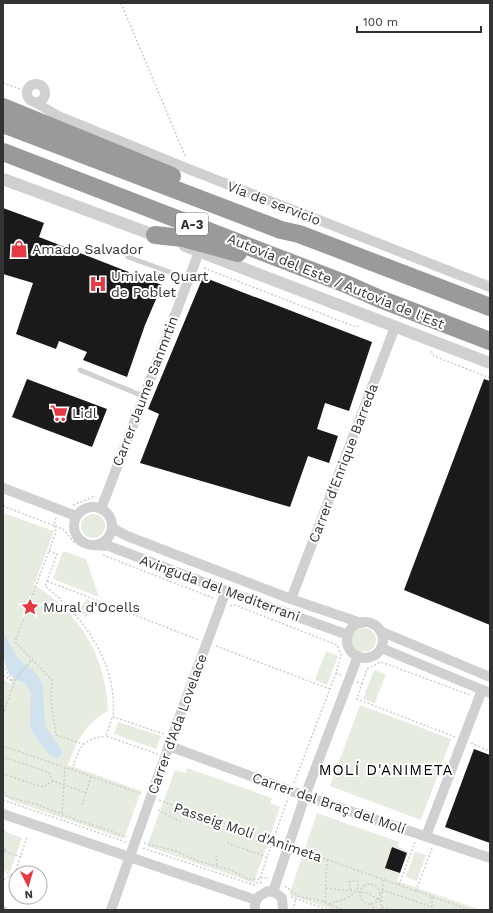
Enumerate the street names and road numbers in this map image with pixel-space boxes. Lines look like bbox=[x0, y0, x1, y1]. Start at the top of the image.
street label: Vía de servicio bbox=[225, 178, 323, 228]
road number: A-3 bbox=[176, 213, 208, 235]
street label: Autovía del Este / Autovia de l'Est bbox=[225, 230, 447, 332]
street label: Carrer Jaume Sanmrtin bbox=[109, 314, 181, 468]
street label: Carrer d'Enrique Barreda bbox=[305, 381, 381, 545]
street label: Avinguda del Mediterrani bbox=[138, 552, 302, 624]
street label: Carrer d'Ada Lovelace bbox=[144, 652, 210, 796]
street label: Carrer del Braç del Molí bbox=[250, 769, 408, 837]
street label: Passeig Molí d'Animeta bbox=[172, 799, 324, 865]

